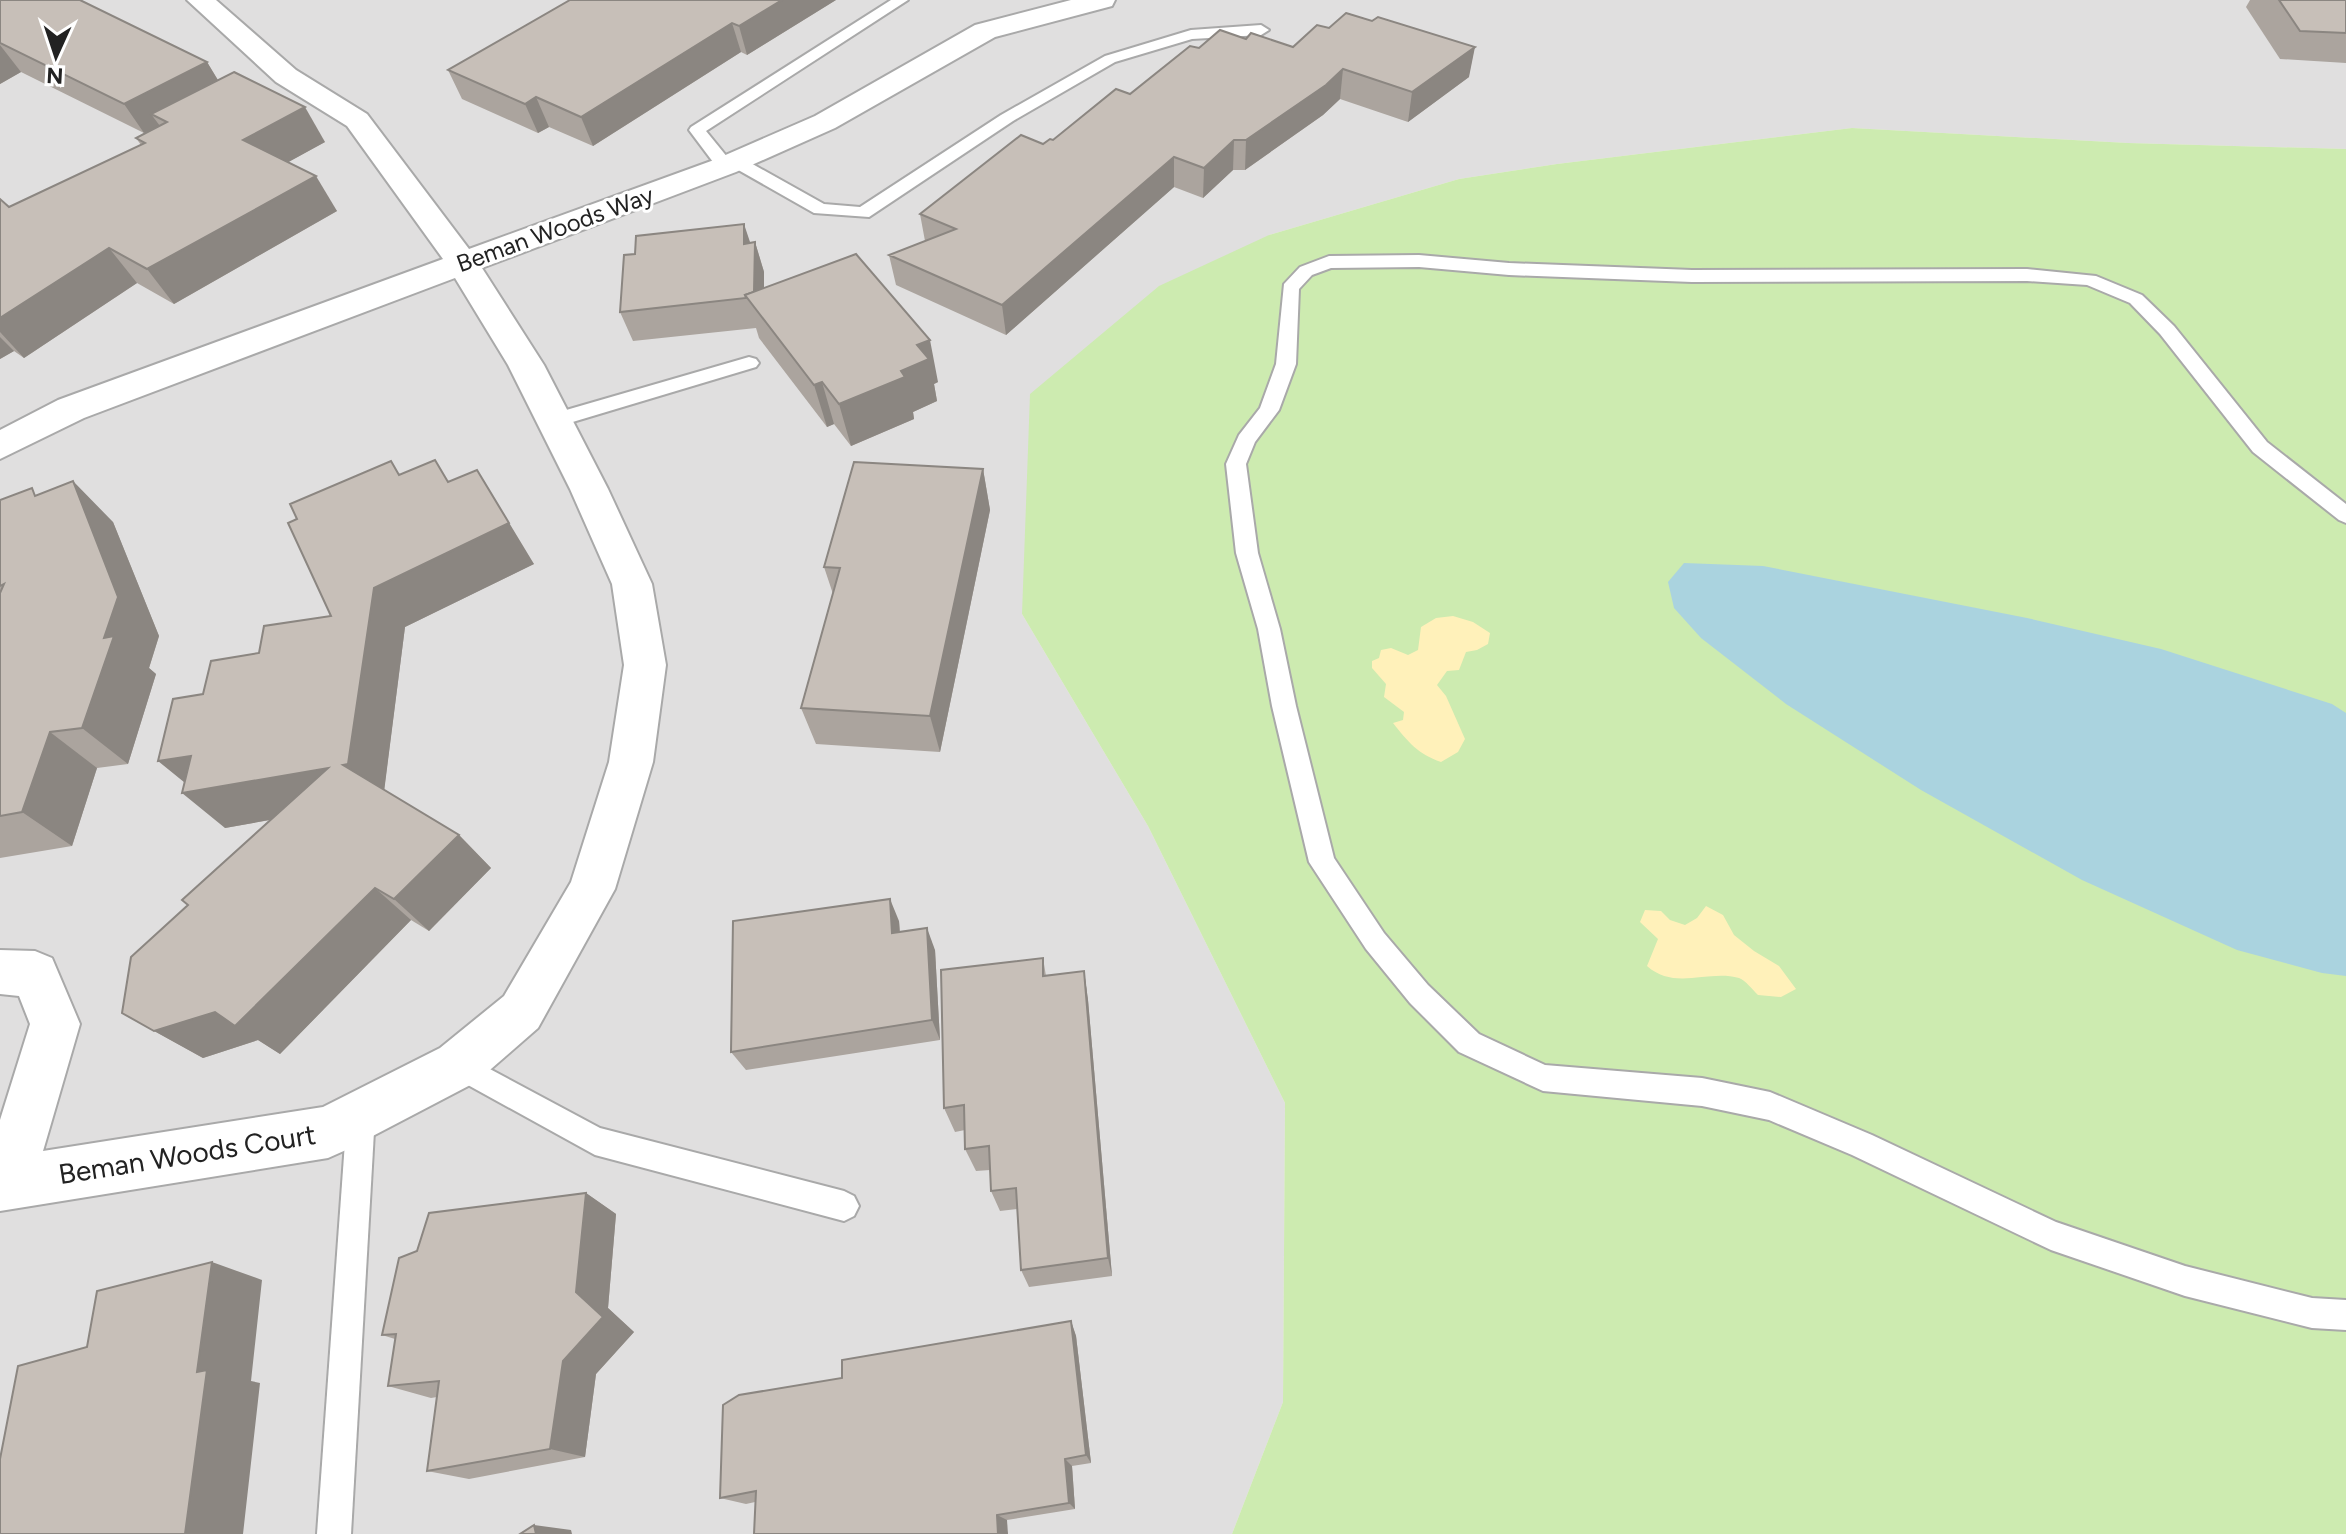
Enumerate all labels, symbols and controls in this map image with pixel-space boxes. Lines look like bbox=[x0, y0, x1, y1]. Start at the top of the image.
north arrow bbox=[16, 16, 96, 96]
text: N bbox=[46, 62, 64, 89]
street label: Beman Woods Way bbox=[453, 180, 658, 278]
street label: Beman Woods Court bbox=[56, 1117, 318, 1191]

